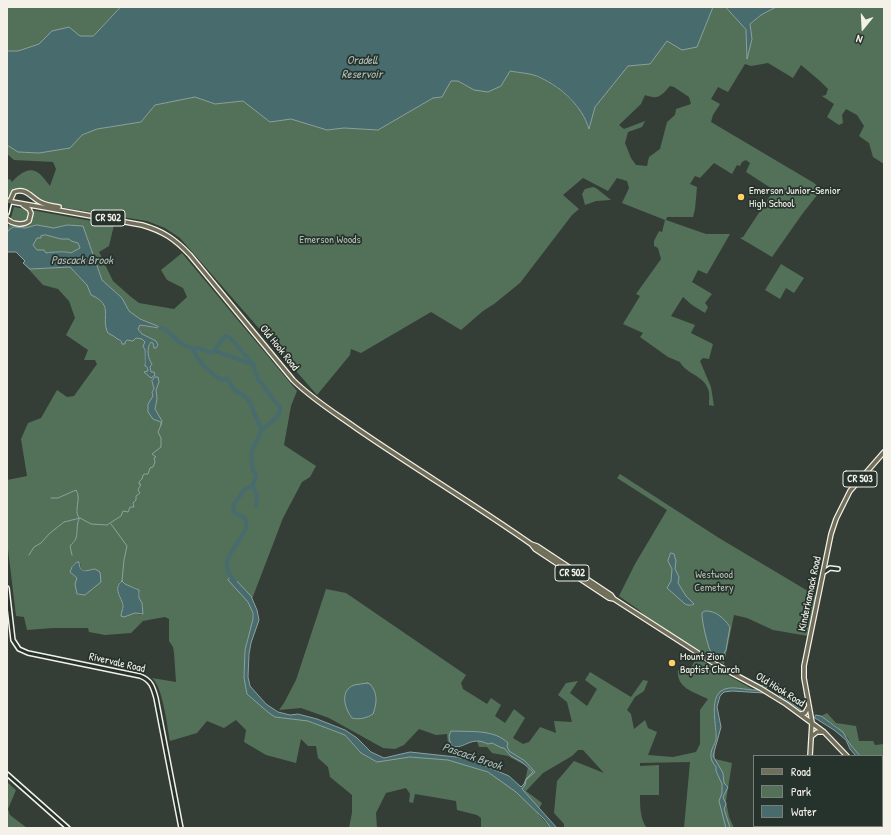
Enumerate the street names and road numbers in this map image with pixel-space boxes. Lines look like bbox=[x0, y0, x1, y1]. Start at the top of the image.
road number: CR 502 bbox=[91, 210, 125, 226]
street label: Old Hook Road bbox=[257, 322, 301, 374]
road number: CR 503 bbox=[843, 471, 877, 487]
street label: Kinderkamack Road bbox=[796, 555, 824, 633]
road number: CR 502 bbox=[555, 565, 589, 581]
street label: Rivervale Road bbox=[88, 650, 146, 676]
street label: Old Hook Road bbox=[753, 670, 807, 710]

